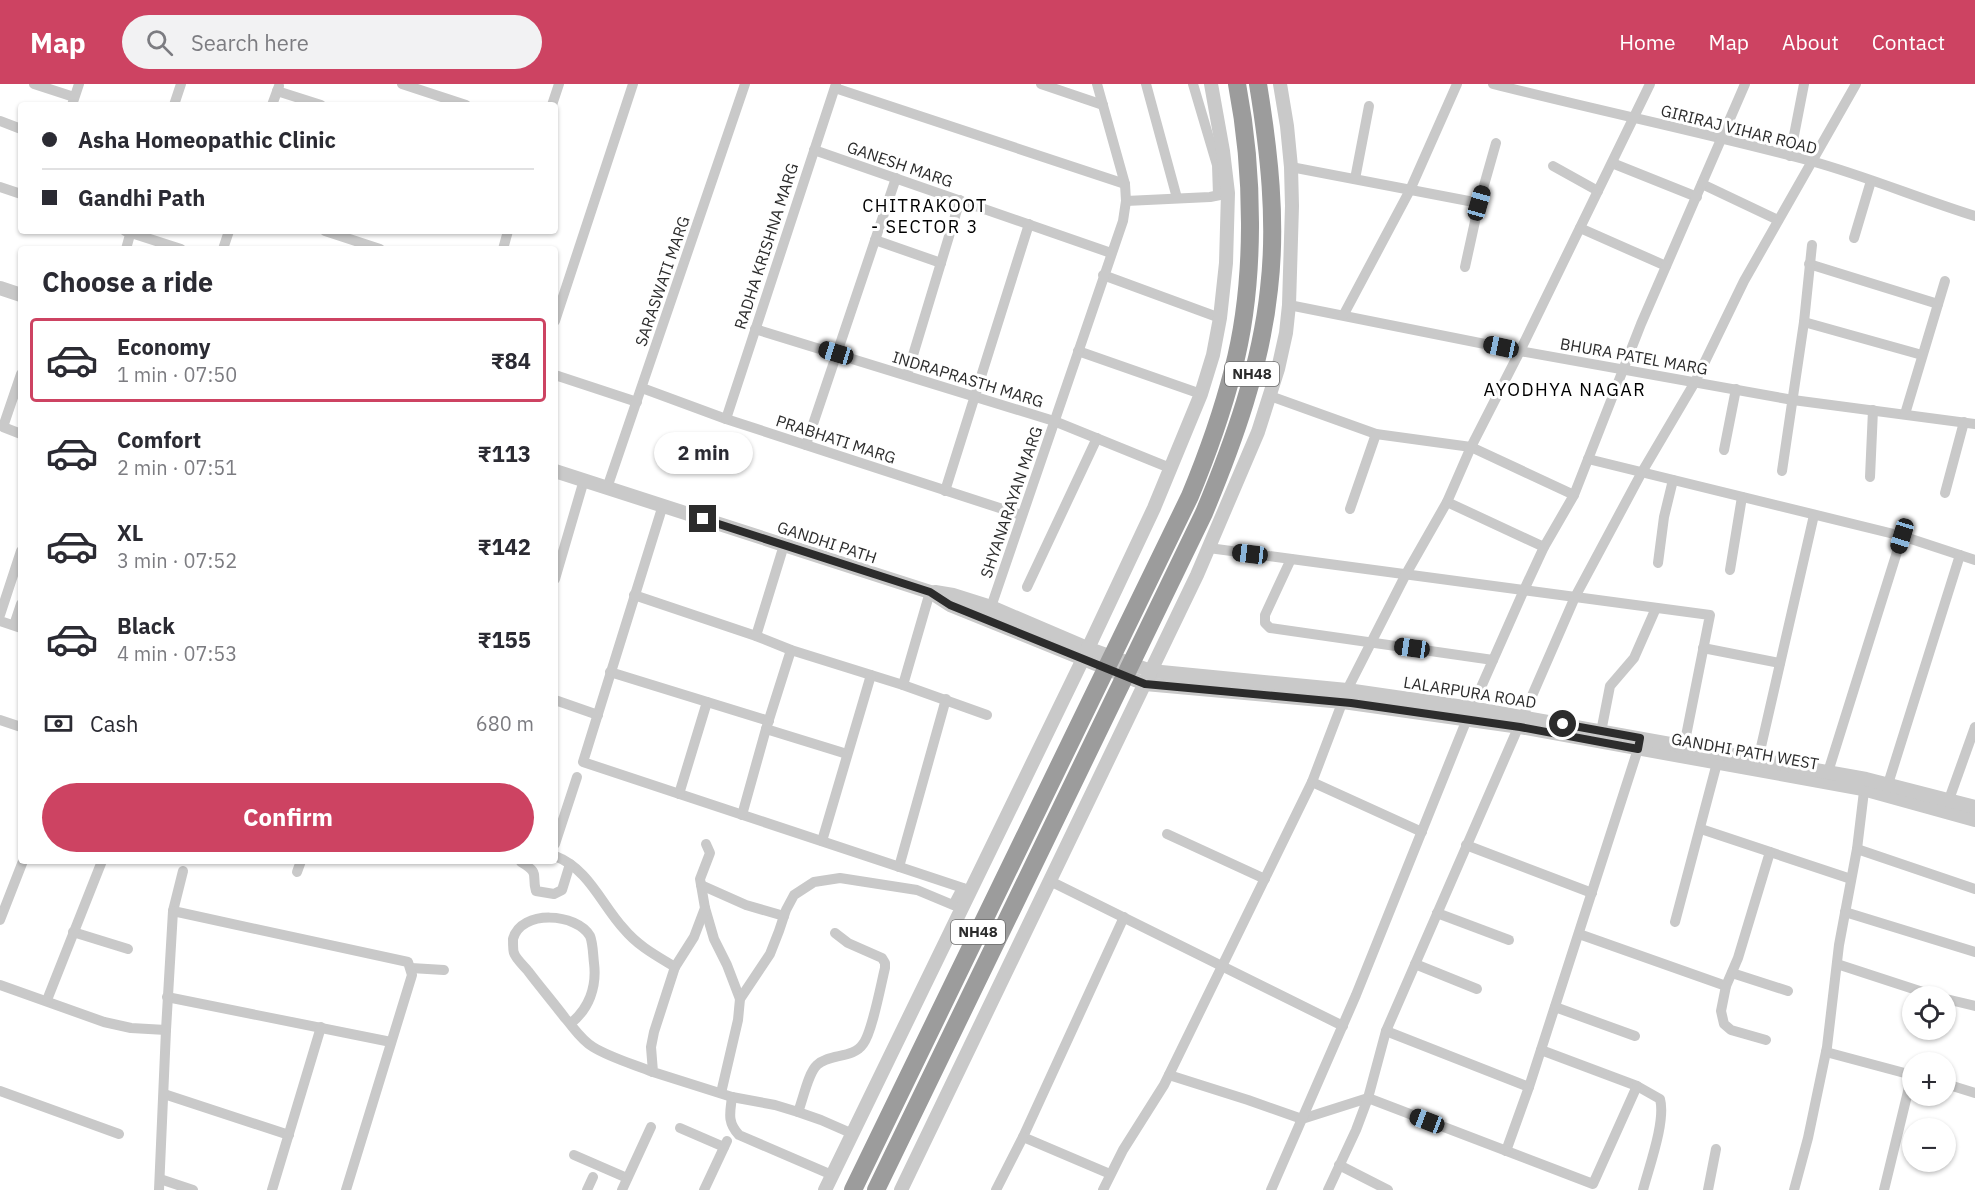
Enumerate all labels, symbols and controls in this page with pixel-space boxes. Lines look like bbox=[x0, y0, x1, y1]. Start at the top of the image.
search box bbox=[122, 15, 542, 69]
text: Map bbox=[30, 24, 86, 61]
icon: search bbox=[143, 26, 176, 59]
text: Search here bbox=[191, 28, 309, 57]
text: Home bbox=[1619, 28, 1676, 56]
text: Map bbox=[1709, 28, 1749, 56]
text: About bbox=[1782, 28, 1839, 56]
text: Contact bbox=[1872, 28, 1945, 56]
street label: GIRIRAJ VIHAR ROAD bbox=[1659, 100, 1819, 158]
text: Asha Homeopathic Clinic bbox=[78, 125, 336, 154]
street label: GANESH MARG bbox=[844, 136, 956, 192]
street label: RADHA KRISHNA MARG bbox=[730, 160, 802, 332]
text: Gandhi Path bbox=[78, 183, 205, 212]
car bbox=[1465, 183, 1493, 223]
district label: CHITRAKOOT - SECTOR 3 bbox=[862, 194, 988, 238]
street label: SARASWATI MARG bbox=[630, 213, 694, 349]
text: Choose a ride bbox=[42, 264, 213, 299]
text: Economy bbox=[117, 332, 211, 361]
icon: car bbox=[45, 333, 99, 387]
street label: BHURA PATEL MARG bbox=[1559, 333, 1709, 379]
car bbox=[1482, 334, 1520, 360]
car bbox=[816, 339, 856, 367]
text: ₹84 bbox=[491, 346, 531, 375]
street label: INDRAPRASTH MARG bbox=[890, 346, 1046, 412]
text: 1 min · 07:50 bbox=[117, 361, 237, 388]
road number: NH48 bbox=[1225, 362, 1279, 386]
district label: AYODHYA NAGAR bbox=[1484, 378, 1646, 401]
street label: PRABHATI MARG bbox=[774, 410, 898, 468]
street label: SHYANARAYAN MARG bbox=[976, 424, 1046, 580]
text: Comfort bbox=[117, 425, 201, 454]
icon: car bbox=[45, 426, 99, 480]
callout: 2 min bbox=[654, 432, 752, 474]
text: ₹113 bbox=[478, 439, 531, 468]
text: 2 min bbox=[677, 439, 730, 466]
text: 2 min · 07:51 bbox=[117, 454, 237, 481]
route end bbox=[689, 505, 716, 532]
street label: GANDHI PATH bbox=[775, 516, 879, 568]
car bbox=[1888, 516, 1916, 556]
text: XL bbox=[117, 518, 143, 547]
icon: car bbox=[45, 519, 99, 573]
text: ₹142 bbox=[478, 532, 531, 561]
car bbox=[1231, 543, 1269, 565]
text: 3 min · 07:52 bbox=[117, 547, 237, 574]
text: Black bbox=[117, 611, 175, 640]
icon: car bbox=[45, 612, 99, 666]
text: ₹155 bbox=[478, 625, 531, 654]
car bbox=[1393, 637, 1431, 659]
text: 4 min · 07:53 bbox=[117, 640, 237, 667]
street label: LALARPURA ROAD bbox=[1402, 672, 1538, 712]
icon: cash bbox=[42, 707, 75, 740]
text: Cash bbox=[90, 709, 139, 738]
text: 680 m bbox=[476, 710, 534, 737]
route start bbox=[1549, 710, 1576, 737]
street label: GANDHI PATH WEST bbox=[1670, 728, 1820, 774]
button: Confirm bbox=[42, 783, 534, 852]
road number: NH48 bbox=[951, 920, 1005, 944]
map controls bbox=[1902, 986, 1956, 1172]
button: locate bbox=[1902, 986, 1956, 1040]
button: + bbox=[1902, 1052, 1956, 1106]
car bbox=[1407, 1106, 1447, 1136]
button: − bbox=[1902, 1118, 1956, 1172]

